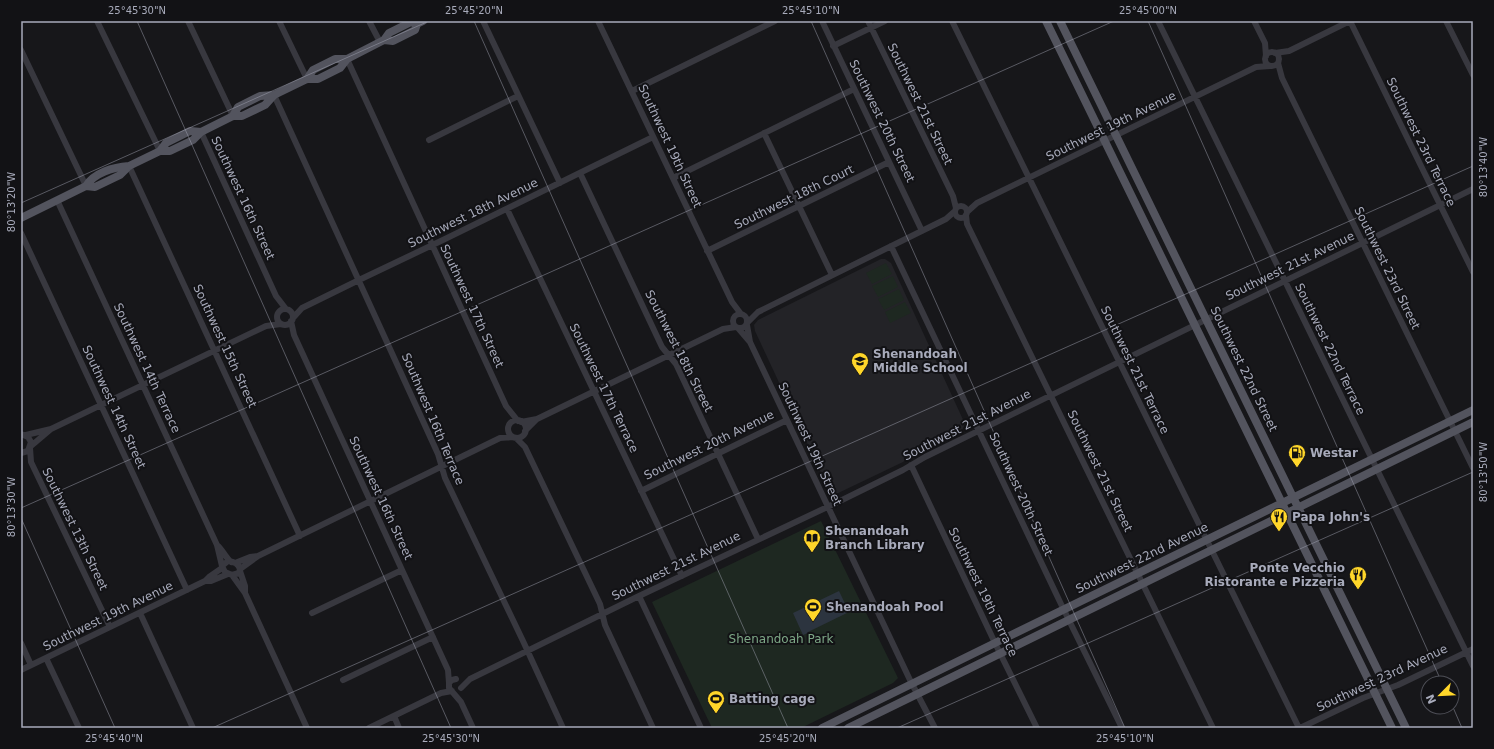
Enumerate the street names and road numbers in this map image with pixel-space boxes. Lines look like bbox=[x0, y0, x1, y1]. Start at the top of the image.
street label: Southwest 21st Street bbox=[884, 41, 956, 167]
street label: Southwest 20th Street bbox=[846, 57, 918, 185]
street label: Southwest 23rd Terrace bbox=[1384, 75, 1458, 209]
street label: Southwest 19th Street bbox=[635, 82, 705, 210]
street label: Southwest 19th Avenue bbox=[1044, 88, 1178, 164]
street label: Southwest 16th Street bbox=[208, 134, 278, 262]
street label: Southwest 18th Court bbox=[732, 162, 856, 232]
street label: Southwest 18th Avenue bbox=[406, 175, 540, 251]
street label: Southwest 23rd Street bbox=[1351, 204, 1423, 332]
street label: Southwest 21st Avenue bbox=[1223, 229, 1357, 303]
street label: Southwest 17th Street bbox=[437, 242, 507, 370]
street label: Southwest 22nd Terrace bbox=[1292, 281, 1368, 417]
street label: Southwest 15th Street bbox=[190, 282, 260, 410]
street label: Southwest 18th Street bbox=[642, 288, 716, 414]
street label: Southwest 14th Terrace bbox=[111, 301, 183, 435]
street label: Southwest 21st Terrace bbox=[1098, 304, 1172, 436]
street label: Southwest 22nd Street bbox=[1208, 304, 1281, 434]
street label: Southwest 17th Terrace bbox=[567, 321, 641, 455]
street label: Southwest 14th Street bbox=[79, 343, 149, 471]
street label: Southwest 16th Terrace bbox=[399, 351, 467, 487]
street label: Southwest 19th Street bbox=[775, 380, 845, 508]
street label: Southwest 21st Avenue bbox=[901, 387, 1033, 463]
street label: Southwest 20th Avenue bbox=[642, 407, 776, 483]
street label: Southwest 21st Street bbox=[1064, 408, 1136, 534]
street label: Southwest 20th Street bbox=[986, 430, 1056, 558]
street label: Southwest 16th Street bbox=[346, 434, 416, 562]
street label: Southwest 13th Street bbox=[39, 465, 111, 593]
street label: Southwest 22nd Avenue bbox=[1073, 520, 1211, 596]
street label: Southwest 19th Terrace bbox=[946, 525, 1020, 659]
street label: Southwest 21st Avenue bbox=[609, 529, 743, 603]
street label: Southwest 19th Avenue bbox=[41, 578, 175, 654]
street label: Southwest 23rd Avenue bbox=[1314, 641, 1450, 715]

